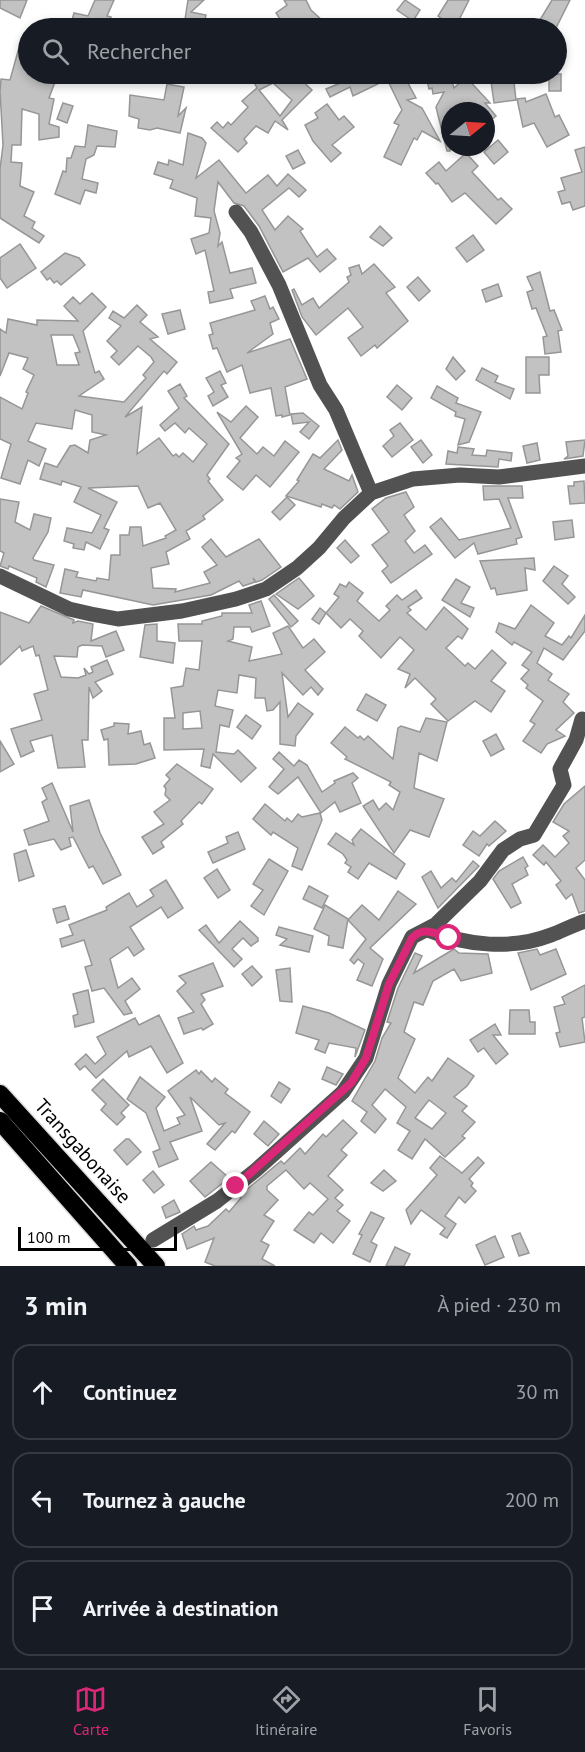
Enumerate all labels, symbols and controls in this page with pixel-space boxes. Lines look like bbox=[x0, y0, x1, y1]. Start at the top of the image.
search box bbox=[18, 18, 567, 84]
icon: search bbox=[39, 35, 72, 68]
text: Rechercher bbox=[87, 37, 191, 65]
north arrow bbox=[441, 102, 495, 156]
route start bbox=[435, 924, 461, 950]
street label: Transgabonaise bbox=[29, 1093, 137, 1209]
route end bbox=[222, 1172, 248, 1198]
scale bar bbox=[18, 1224, 177, 1252]
text: 100 m bbox=[27, 1227, 70, 1247]
text: 3 min bbox=[24, 1289, 87, 1322]
text: À pied · 230 m bbox=[437, 1292, 561, 1318]
icon: ahead bbox=[26, 1376, 59, 1409]
text: Continuez bbox=[83, 1378, 177, 1406]
text: 30 m bbox=[516, 1379, 559, 1405]
icon: left bbox=[26, 1484, 59, 1517]
text: Tournez à gauche bbox=[83, 1486, 246, 1514]
text: 200 m bbox=[505, 1487, 559, 1513]
icon: arrive bbox=[26, 1592, 59, 1625]
text: Arrivée à destination bbox=[83, 1594, 279, 1622]
tab: Carte bbox=[73, 1683, 109, 1739]
tab: Itinéraire bbox=[255, 1683, 317, 1739]
tab: Favoris bbox=[463, 1683, 512, 1739]

